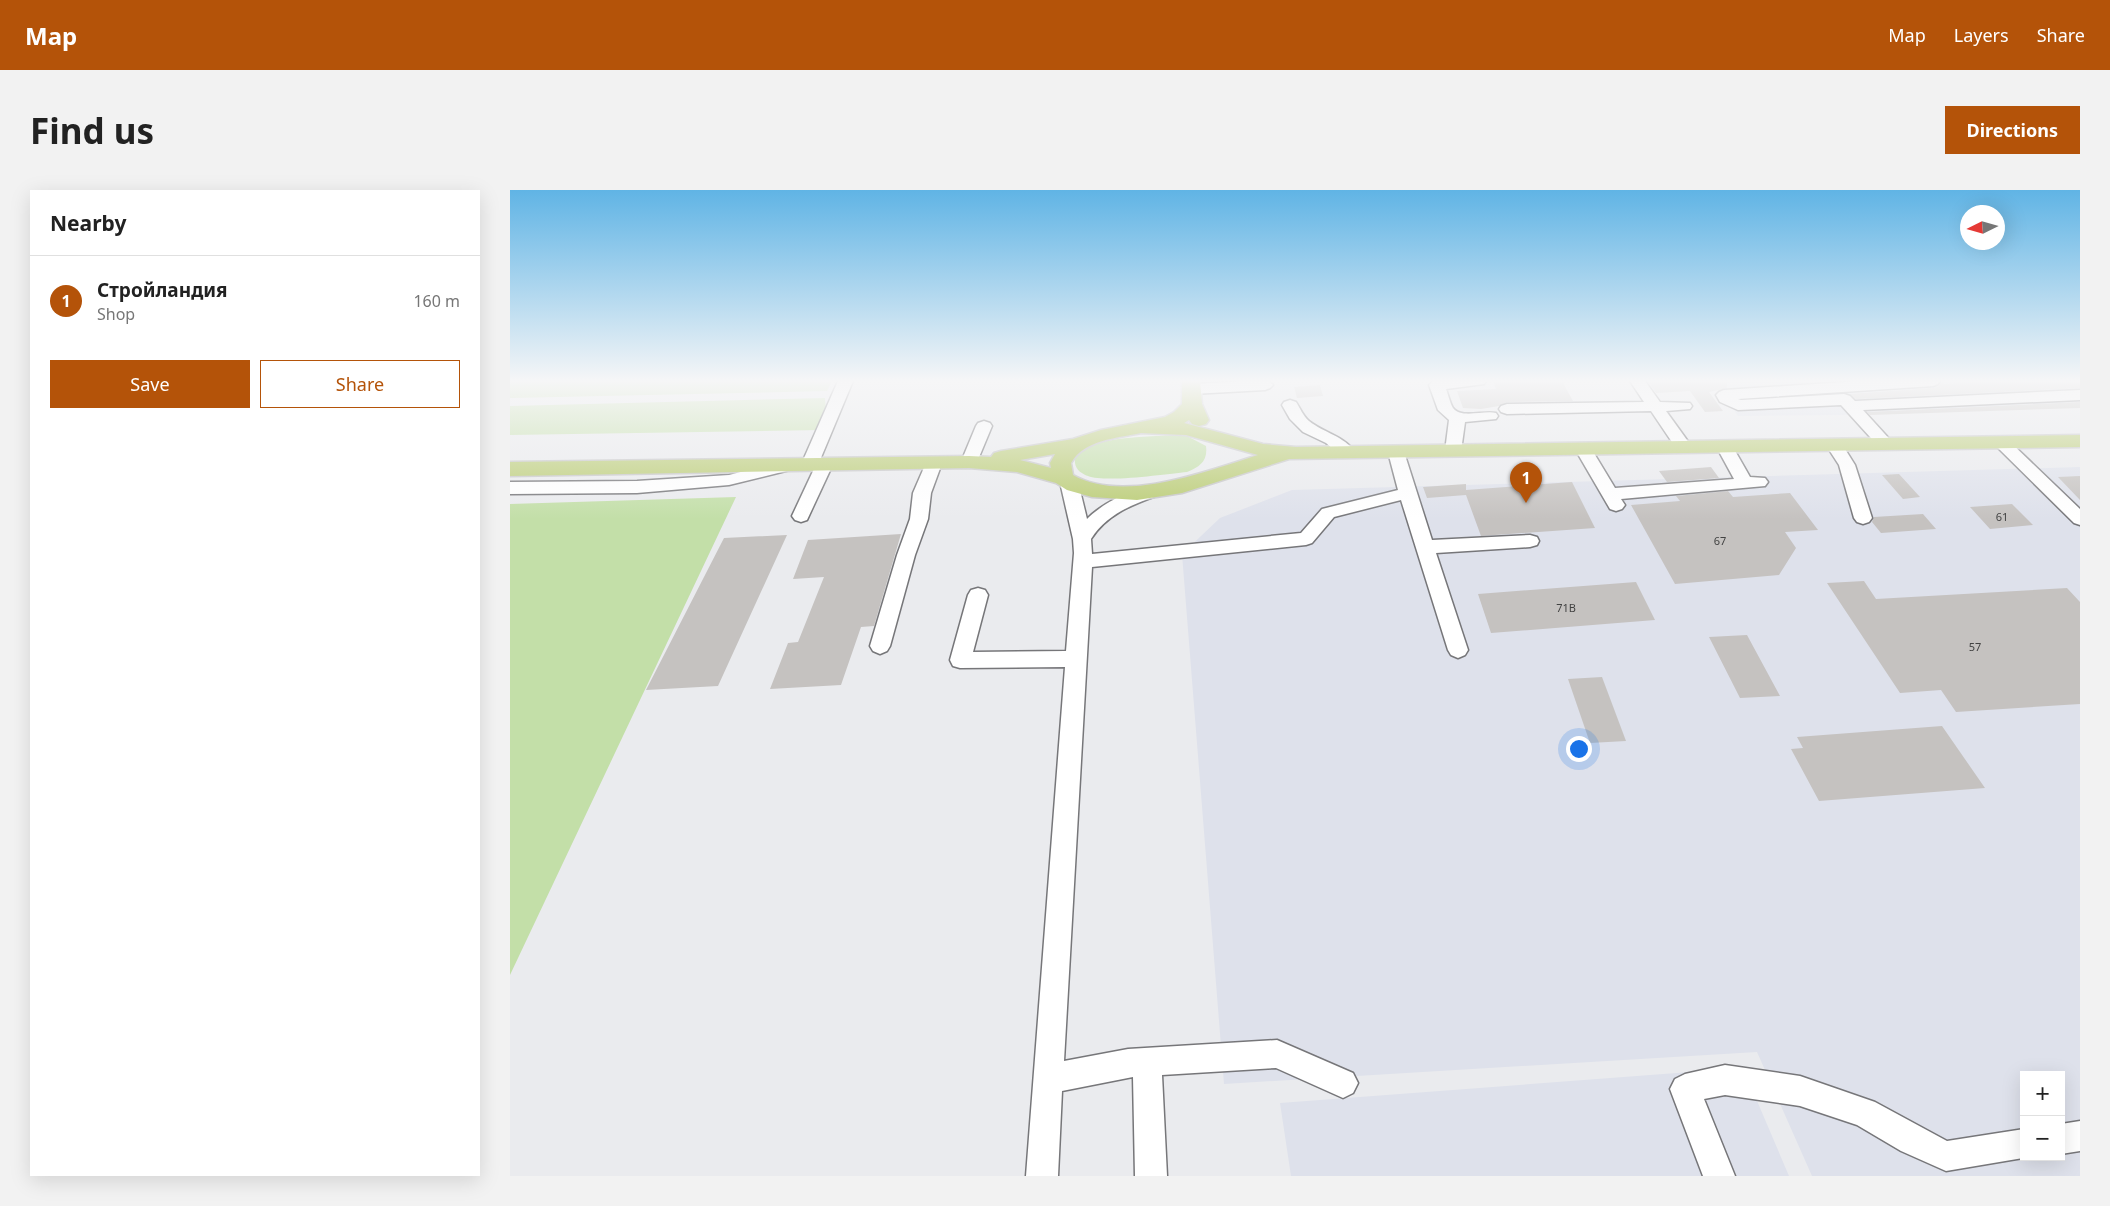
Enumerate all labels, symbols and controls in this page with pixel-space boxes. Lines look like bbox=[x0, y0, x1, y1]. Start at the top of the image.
text: Map bbox=[25, 19, 77, 52]
text: Map bbox=[1888, 23, 1926, 47]
text: Layers bbox=[1954, 23, 2009, 47]
text: Share bbox=[2037, 23, 2085, 47]
button: Directions bbox=[1945, 106, 2080, 154]
text: Find us bbox=[30, 107, 154, 154]
north arrow bbox=[1960, 205, 2005, 250]
text: Nearby bbox=[50, 209, 126, 237]
text: Стройландия bbox=[97, 277, 228, 303]
text: 1 bbox=[61, 290, 71, 312]
text: 160 m bbox=[413, 290, 460, 312]
text: Shop bbox=[97, 303, 135, 325]
button: Save bbox=[50, 360, 250, 408]
button: Share bbox=[260, 360, 460, 408]
pin: 1 bbox=[1510, 462, 1542, 503]
house number: 61 bbox=[1996, 509, 2008, 524]
house number: 67 bbox=[1714, 533, 1726, 548]
house number: 71В bbox=[1556, 600, 1576, 615]
house number: 57 bbox=[1969, 639, 1981, 654]
your location bbox=[1566, 736, 1592, 762]
map controls bbox=[2020, 1071, 2065, 1161]
button: + bbox=[2020, 1071, 2065, 1116]
button: − bbox=[2020, 1116, 2065, 1161]

